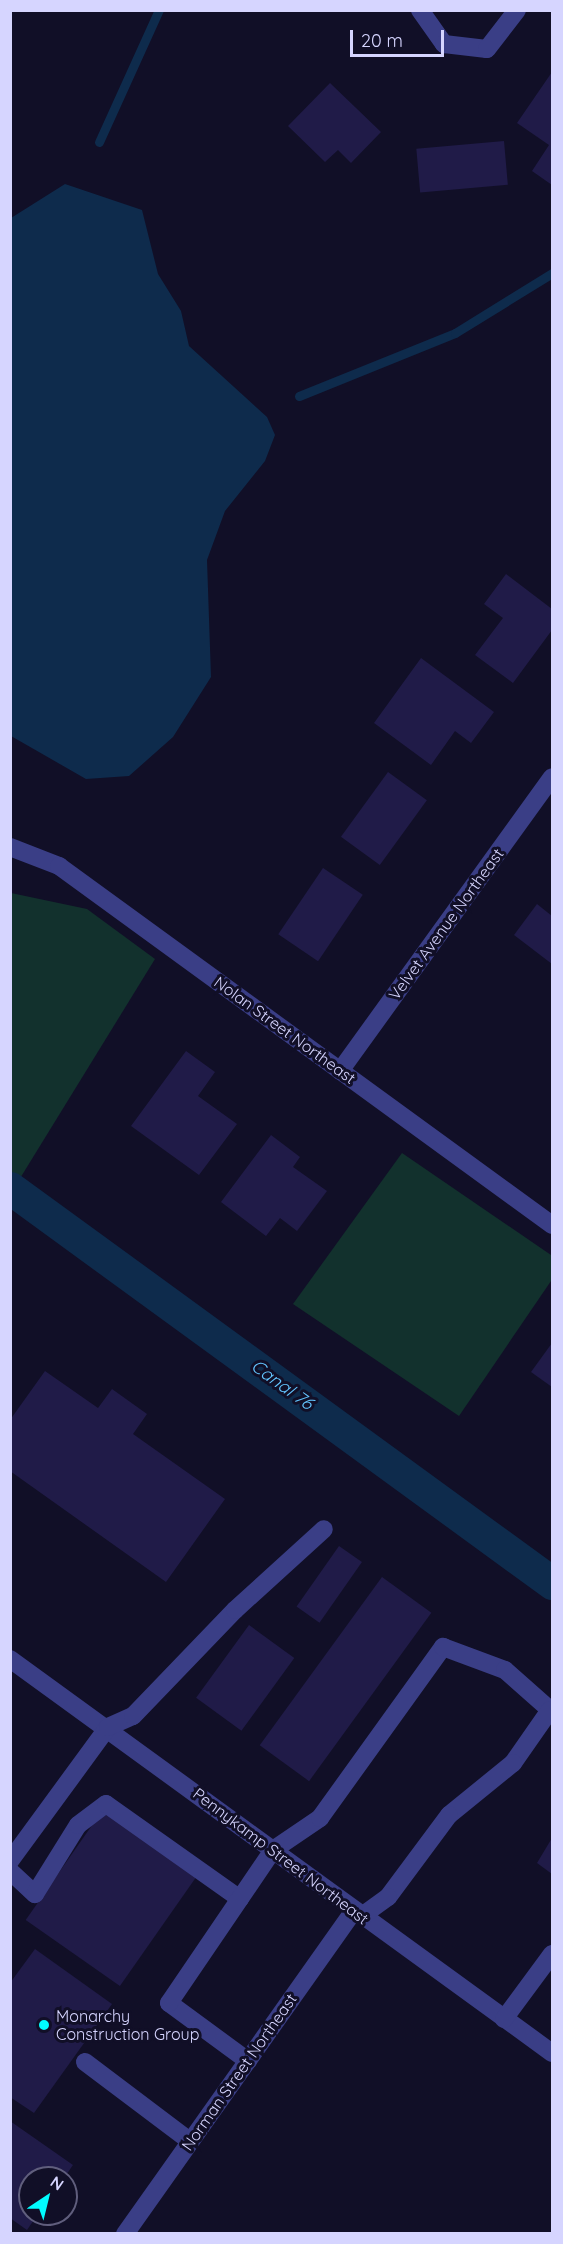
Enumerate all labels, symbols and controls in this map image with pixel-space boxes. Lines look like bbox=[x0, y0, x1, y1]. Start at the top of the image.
scale bar bbox=[353, 18, 448, 56]
text: 20 m bbox=[361, 29, 403, 52]
street label: Velvet Avenue Northeast bbox=[385, 844, 507, 1004]
street label: Nolan Street Northeast bbox=[211, 972, 359, 1088]
water label: Canal 76 bbox=[247, 1355, 317, 1415]
street label: Pennykamp Street Northeast bbox=[190, 1784, 372, 1928]
street label: Norman Street Northeast bbox=[177, 1990, 301, 2154]
place label: Monarchy Construction Group bbox=[56, 2006, 199, 2044]
marker: Monarchy Construction Group bbox=[37, 2018, 51, 2032]
north arrow bbox=[18, 2166, 78, 2226]
text: N bbox=[47, 2171, 68, 2194]

